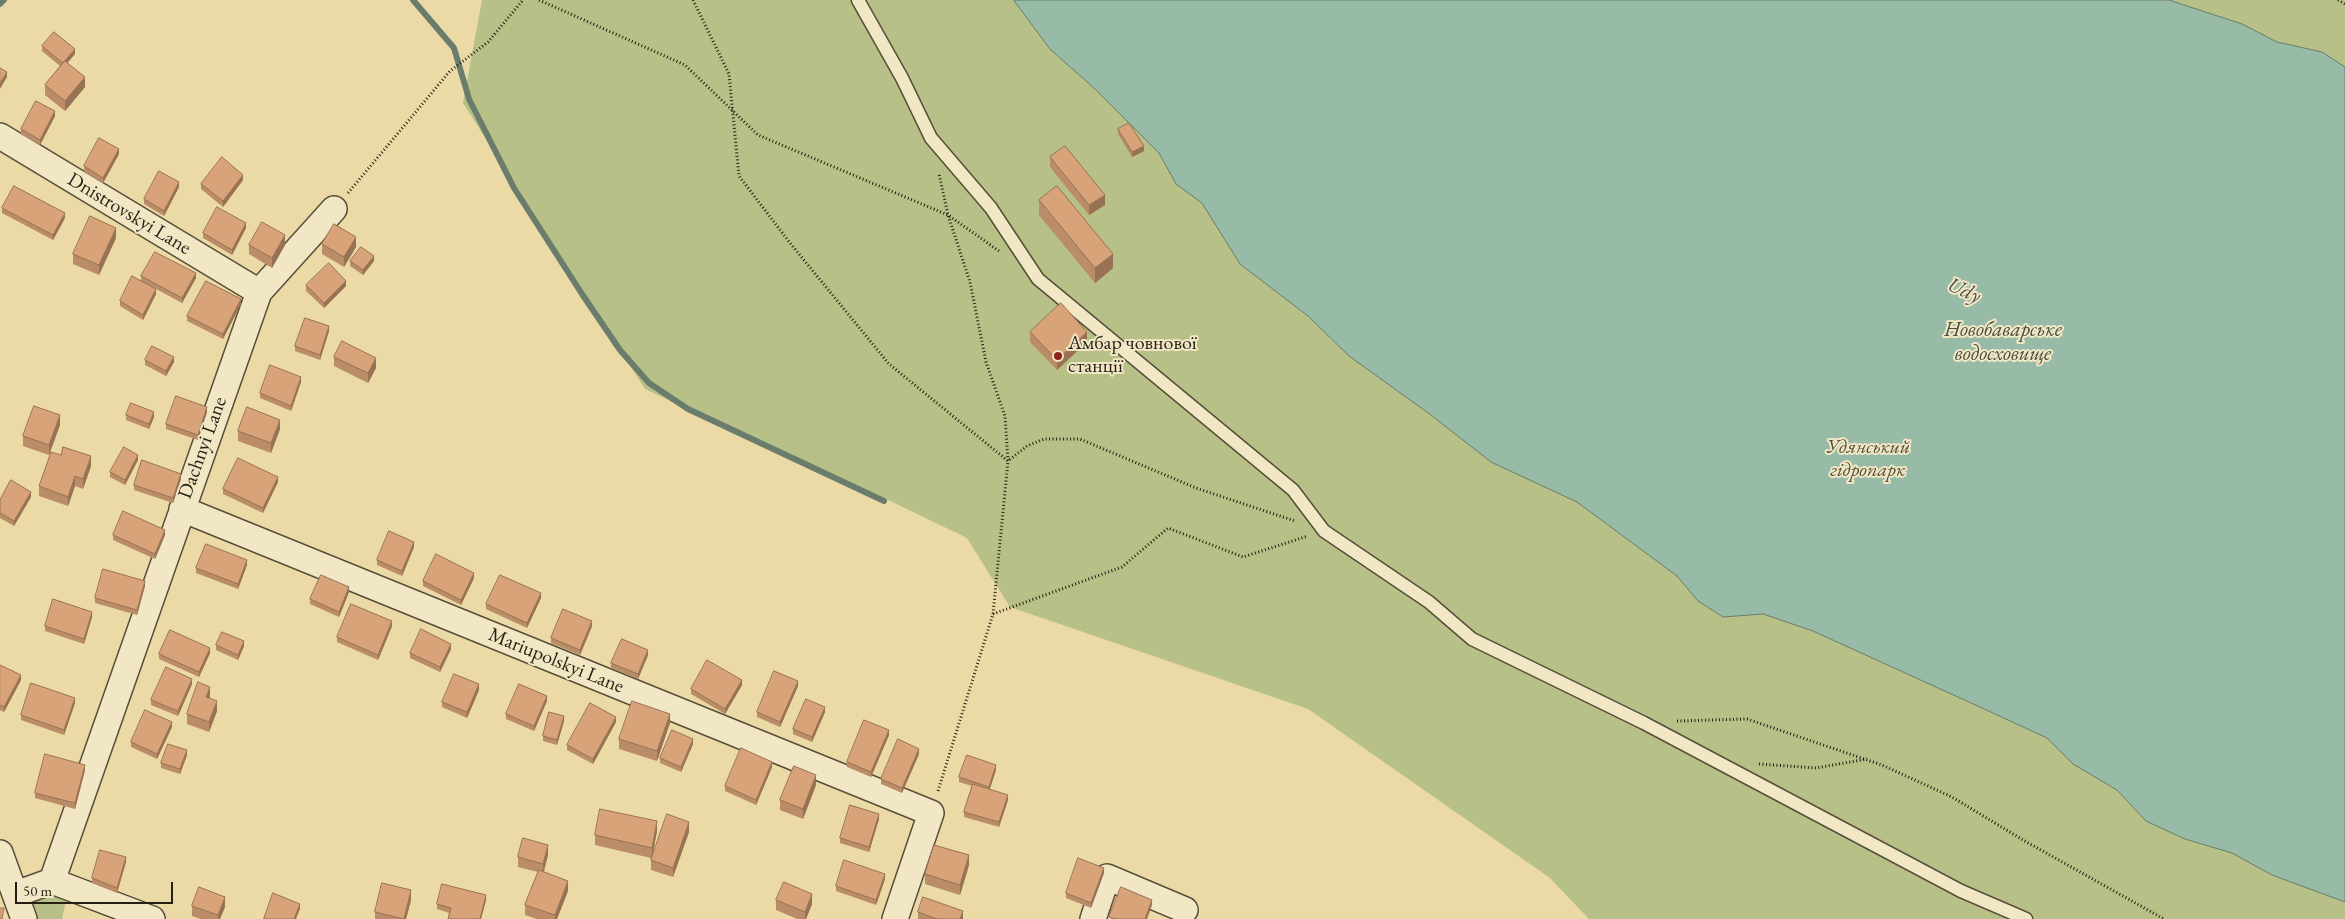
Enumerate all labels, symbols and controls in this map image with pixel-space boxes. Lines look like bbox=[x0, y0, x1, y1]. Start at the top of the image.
street label: Dnistrovskyi Lane bbox=[63, 168, 195, 260]
water label: Udy bbox=[1943, 273, 1985, 309]
water label: Новобаварське водосховище bbox=[1944, 317, 2062, 367]
place label: Амбар човнової станції bbox=[1068, 332, 1197, 379]
marker: Амбар човнової станції bbox=[1052, 350, 1064, 362]
street label: Dachnyi Lane bbox=[173, 394, 233, 502]
park label: Удянський гідропарк bbox=[1826, 436, 1910, 483]
street label: Mariupolskyi Lane bbox=[485, 623, 627, 699]
scale bar bbox=[18, 872, 175, 904]
text: 50 m bbox=[23, 881, 52, 900]

